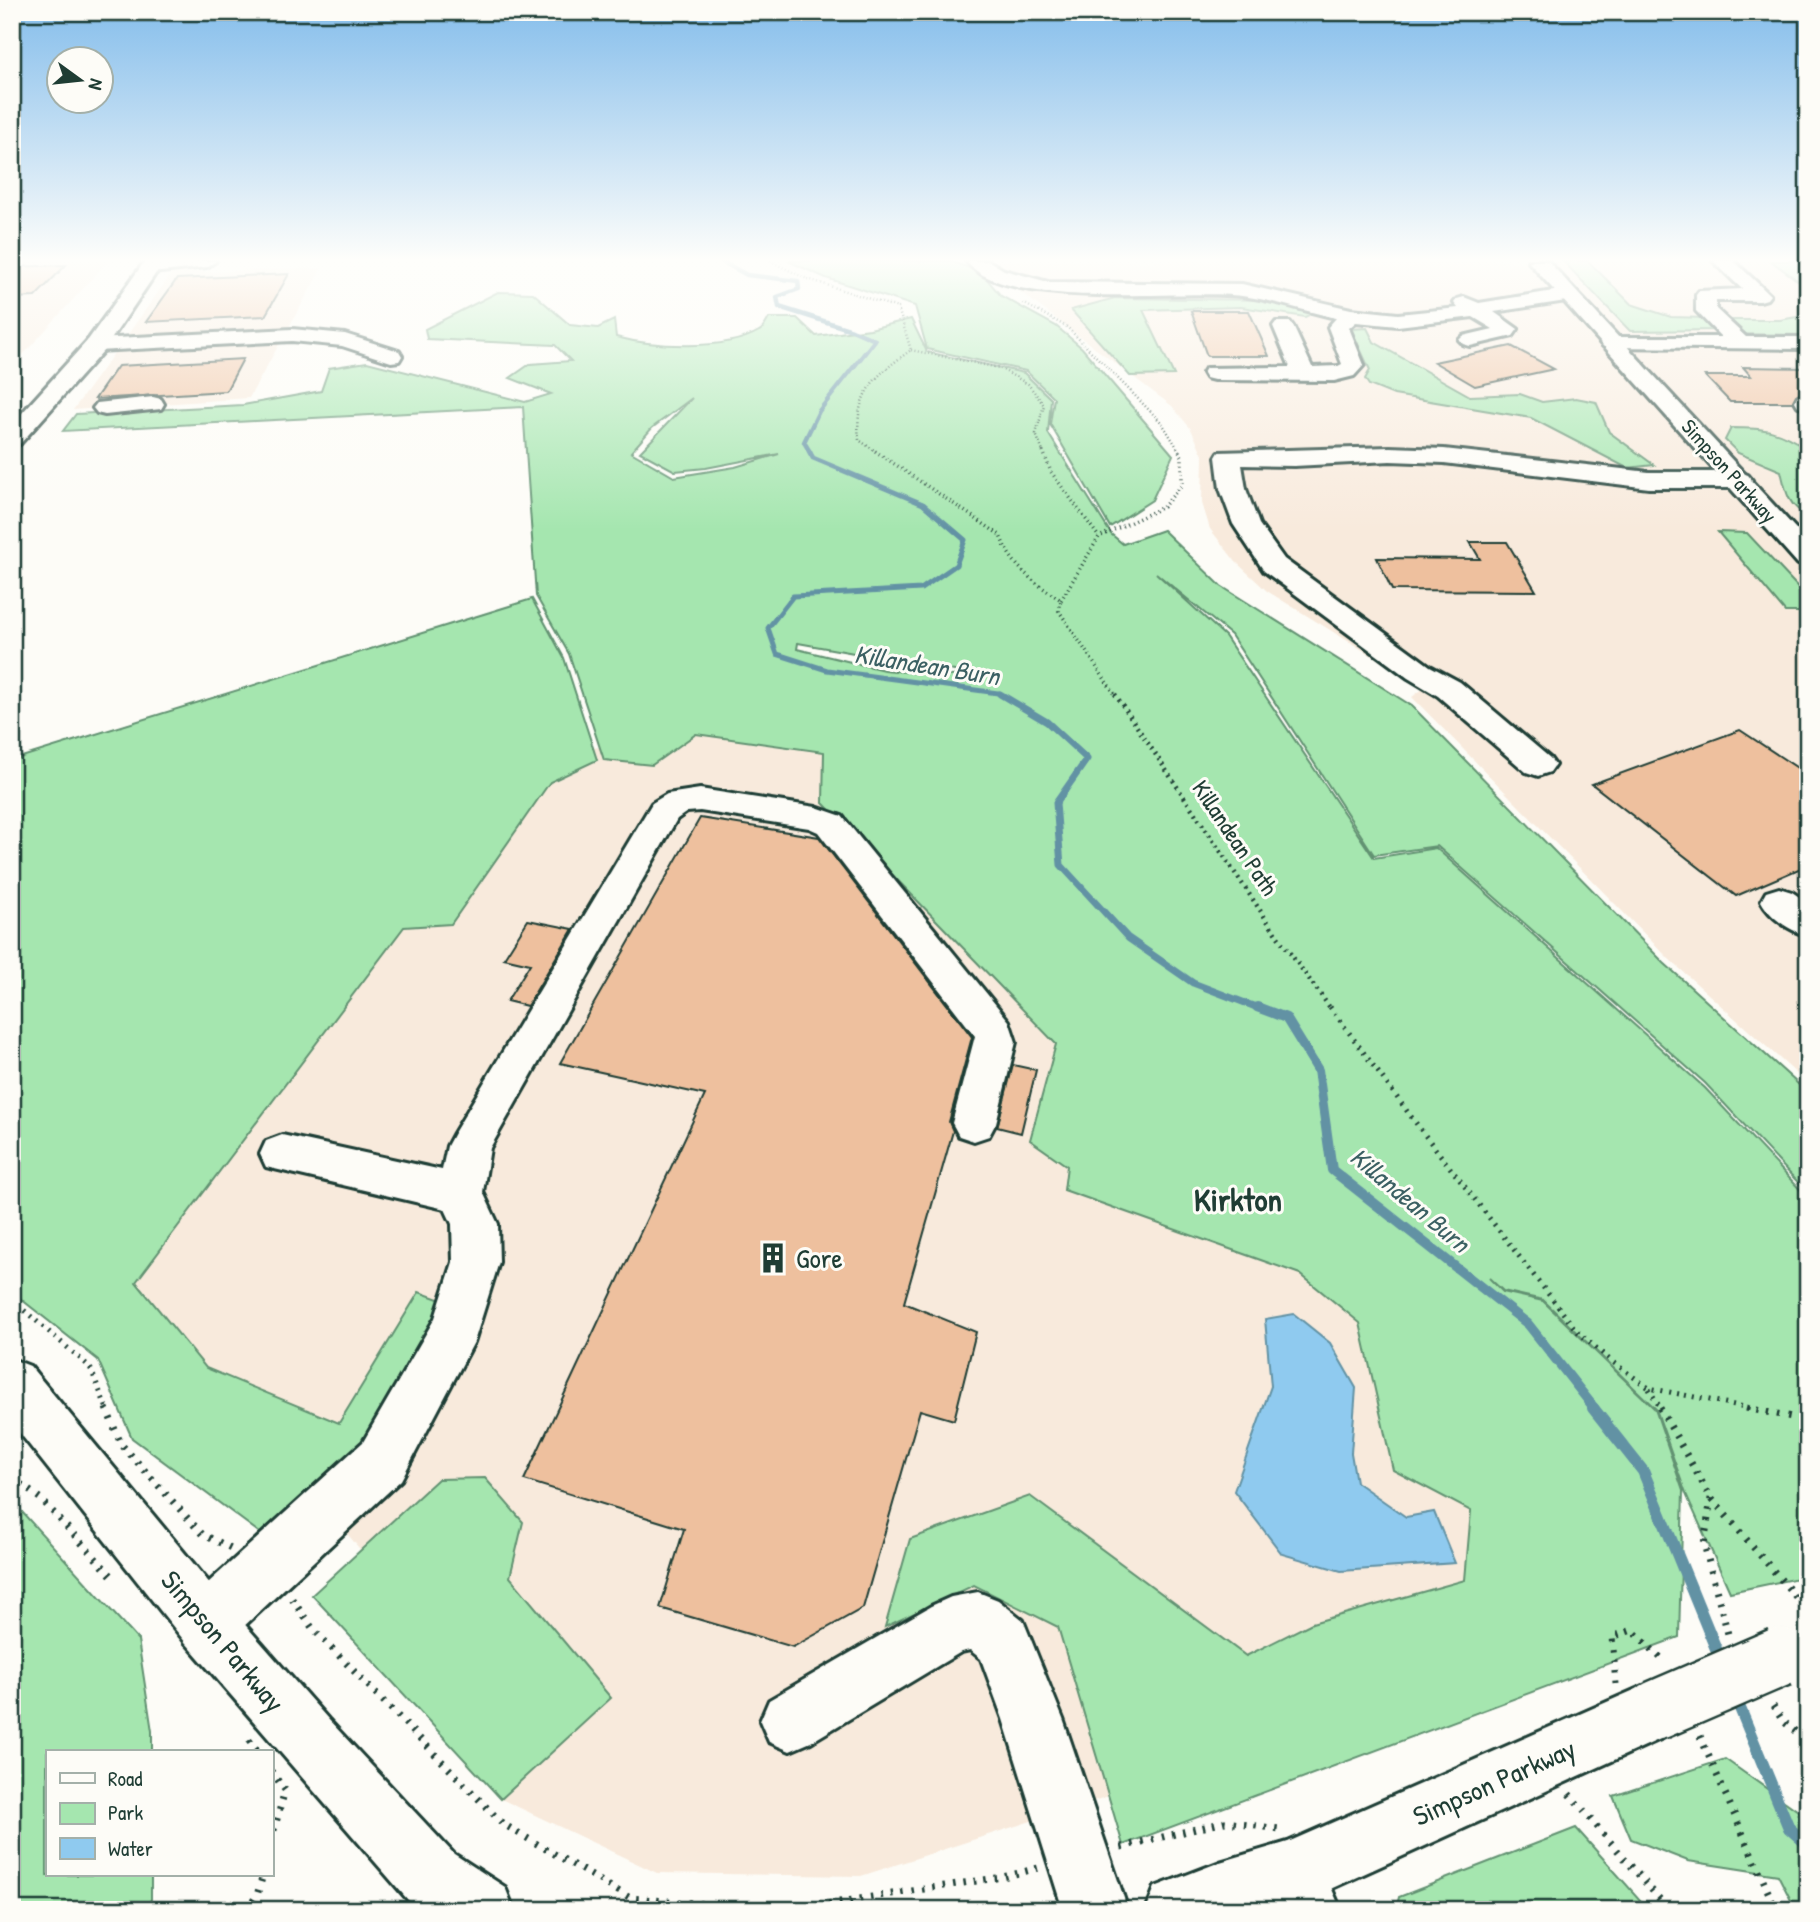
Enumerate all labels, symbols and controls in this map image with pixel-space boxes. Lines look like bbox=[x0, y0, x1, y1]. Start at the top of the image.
north arrow bbox=[46, 46, 116, 116]
text: N bbox=[83, 76, 110, 93]
street label: Simpson Parkway bbox=[1675, 412, 1784, 529]
water label: Killandean Burn bbox=[852, 636, 1004, 694]
street label: Killandean Path bbox=[1186, 774, 1286, 901]
water label: Killandean Burn bbox=[1343, 1139, 1479, 1261]
district label: Kirkton bbox=[1194, 1178, 1282, 1221]
place label: Gore bbox=[796, 1239, 843, 1277]
building icon: Gore bbox=[756, 1241, 790, 1275]
street label: Simpson Parkway bbox=[153, 1562, 294, 1720]
street label: Simpson Parkway bbox=[1407, 1729, 1581, 1835]
legend bbox=[46, 1750, 273, 1876]
text: Road bbox=[108, 1764, 142, 1793]
text: Park bbox=[108, 1798, 143, 1827]
text: Water bbox=[108, 1834, 153, 1863]

